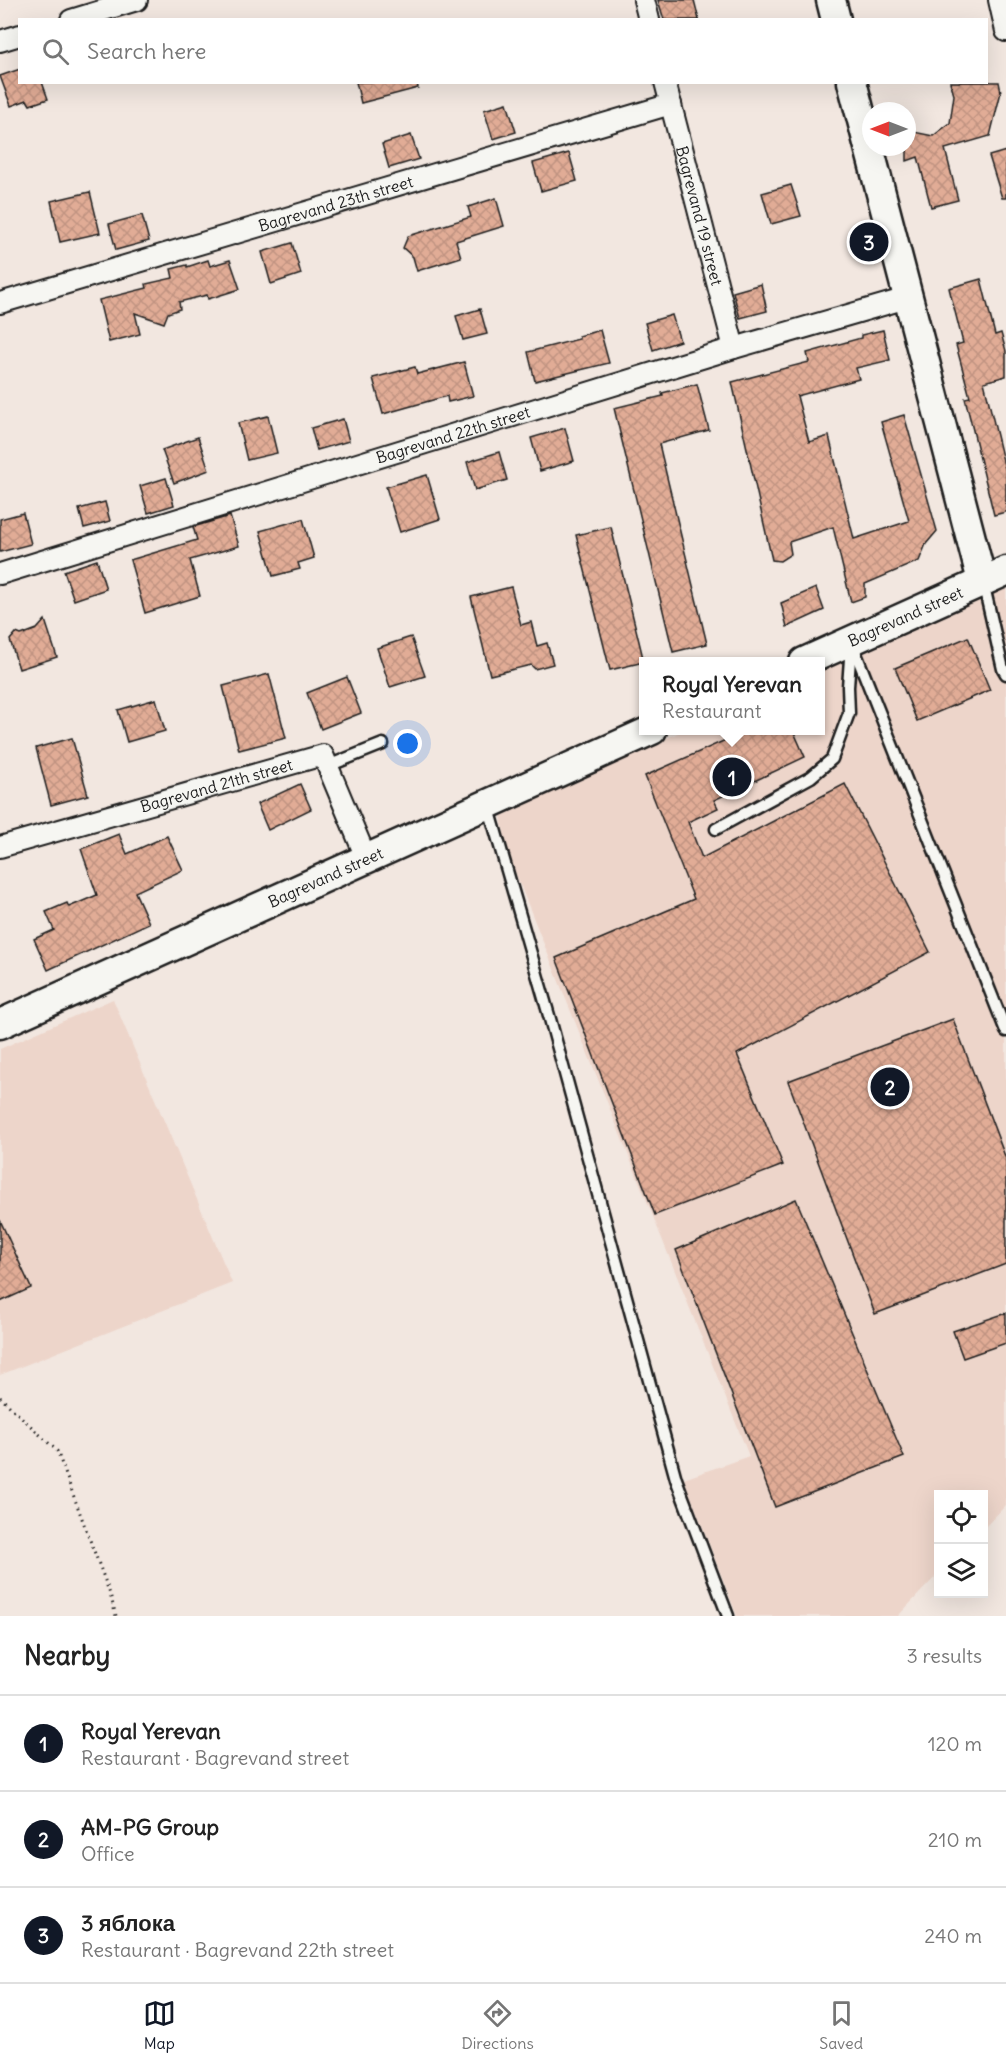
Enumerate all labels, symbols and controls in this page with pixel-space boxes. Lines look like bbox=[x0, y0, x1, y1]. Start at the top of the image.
search box bbox=[18, 18, 988, 84]
icon: search bbox=[39, 35, 72, 68]
text: Search here bbox=[87, 37, 206, 65]
north arrow bbox=[862, 102, 916, 156]
street label: Bagrevand 19 street bbox=[672, 144, 727, 288]
street label: Bagrevand 23th street bbox=[256, 171, 416, 236]
pin: 3 bbox=[850, 220, 888, 264]
street label: Bagrevand 22th street bbox=[374, 401, 533, 468]
street label: Bagrevand street bbox=[845, 582, 966, 651]
popup bbox=[639, 657, 825, 735]
text: Royal Yerevan bbox=[662, 670, 802, 698]
text: Restaurant bbox=[662, 698, 762, 723]
your location bbox=[393, 729, 422, 758]
street label: Bagrevand 21th street bbox=[138, 754, 295, 817]
pin: 1 bbox=[712, 754, 752, 800]
street label: Bagrevand street bbox=[265, 842, 387, 912]
pin: 2 bbox=[870, 1064, 910, 1110]
map controls bbox=[934, 1490, 988, 1598]
button: locate bbox=[934, 1490, 988, 1544]
button: layers bbox=[934, 1544, 988, 1598]
text: Nearby bbox=[24, 1639, 110, 1672]
text: 3 results bbox=[906, 1643, 982, 1668]
text: Royal Yerevan bbox=[81, 1717, 221, 1745]
text: 1 bbox=[40, 1731, 47, 1756]
text: 120 m bbox=[928, 1731, 982, 1756]
text: Restaurant · Bagrevand street bbox=[81, 1745, 349, 1770]
text: AM-PG Group bbox=[81, 1813, 219, 1841]
text: 2 bbox=[38, 1827, 49, 1852]
text: 210 m bbox=[928, 1827, 982, 1852]
text: Office bbox=[81, 1841, 135, 1866]
text: 3 яблока bbox=[81, 1909, 175, 1937]
text: 3 bbox=[38, 1923, 49, 1948]
text: 240 m bbox=[924, 1923, 982, 1948]
text: Restaurant · Bagrevand 22th street bbox=[81, 1937, 394, 1962]
tab: Map bbox=[143, 1997, 176, 2053]
tab: Directions bbox=[461, 1997, 534, 2053]
tab: Saved bbox=[819, 1997, 863, 2053]

